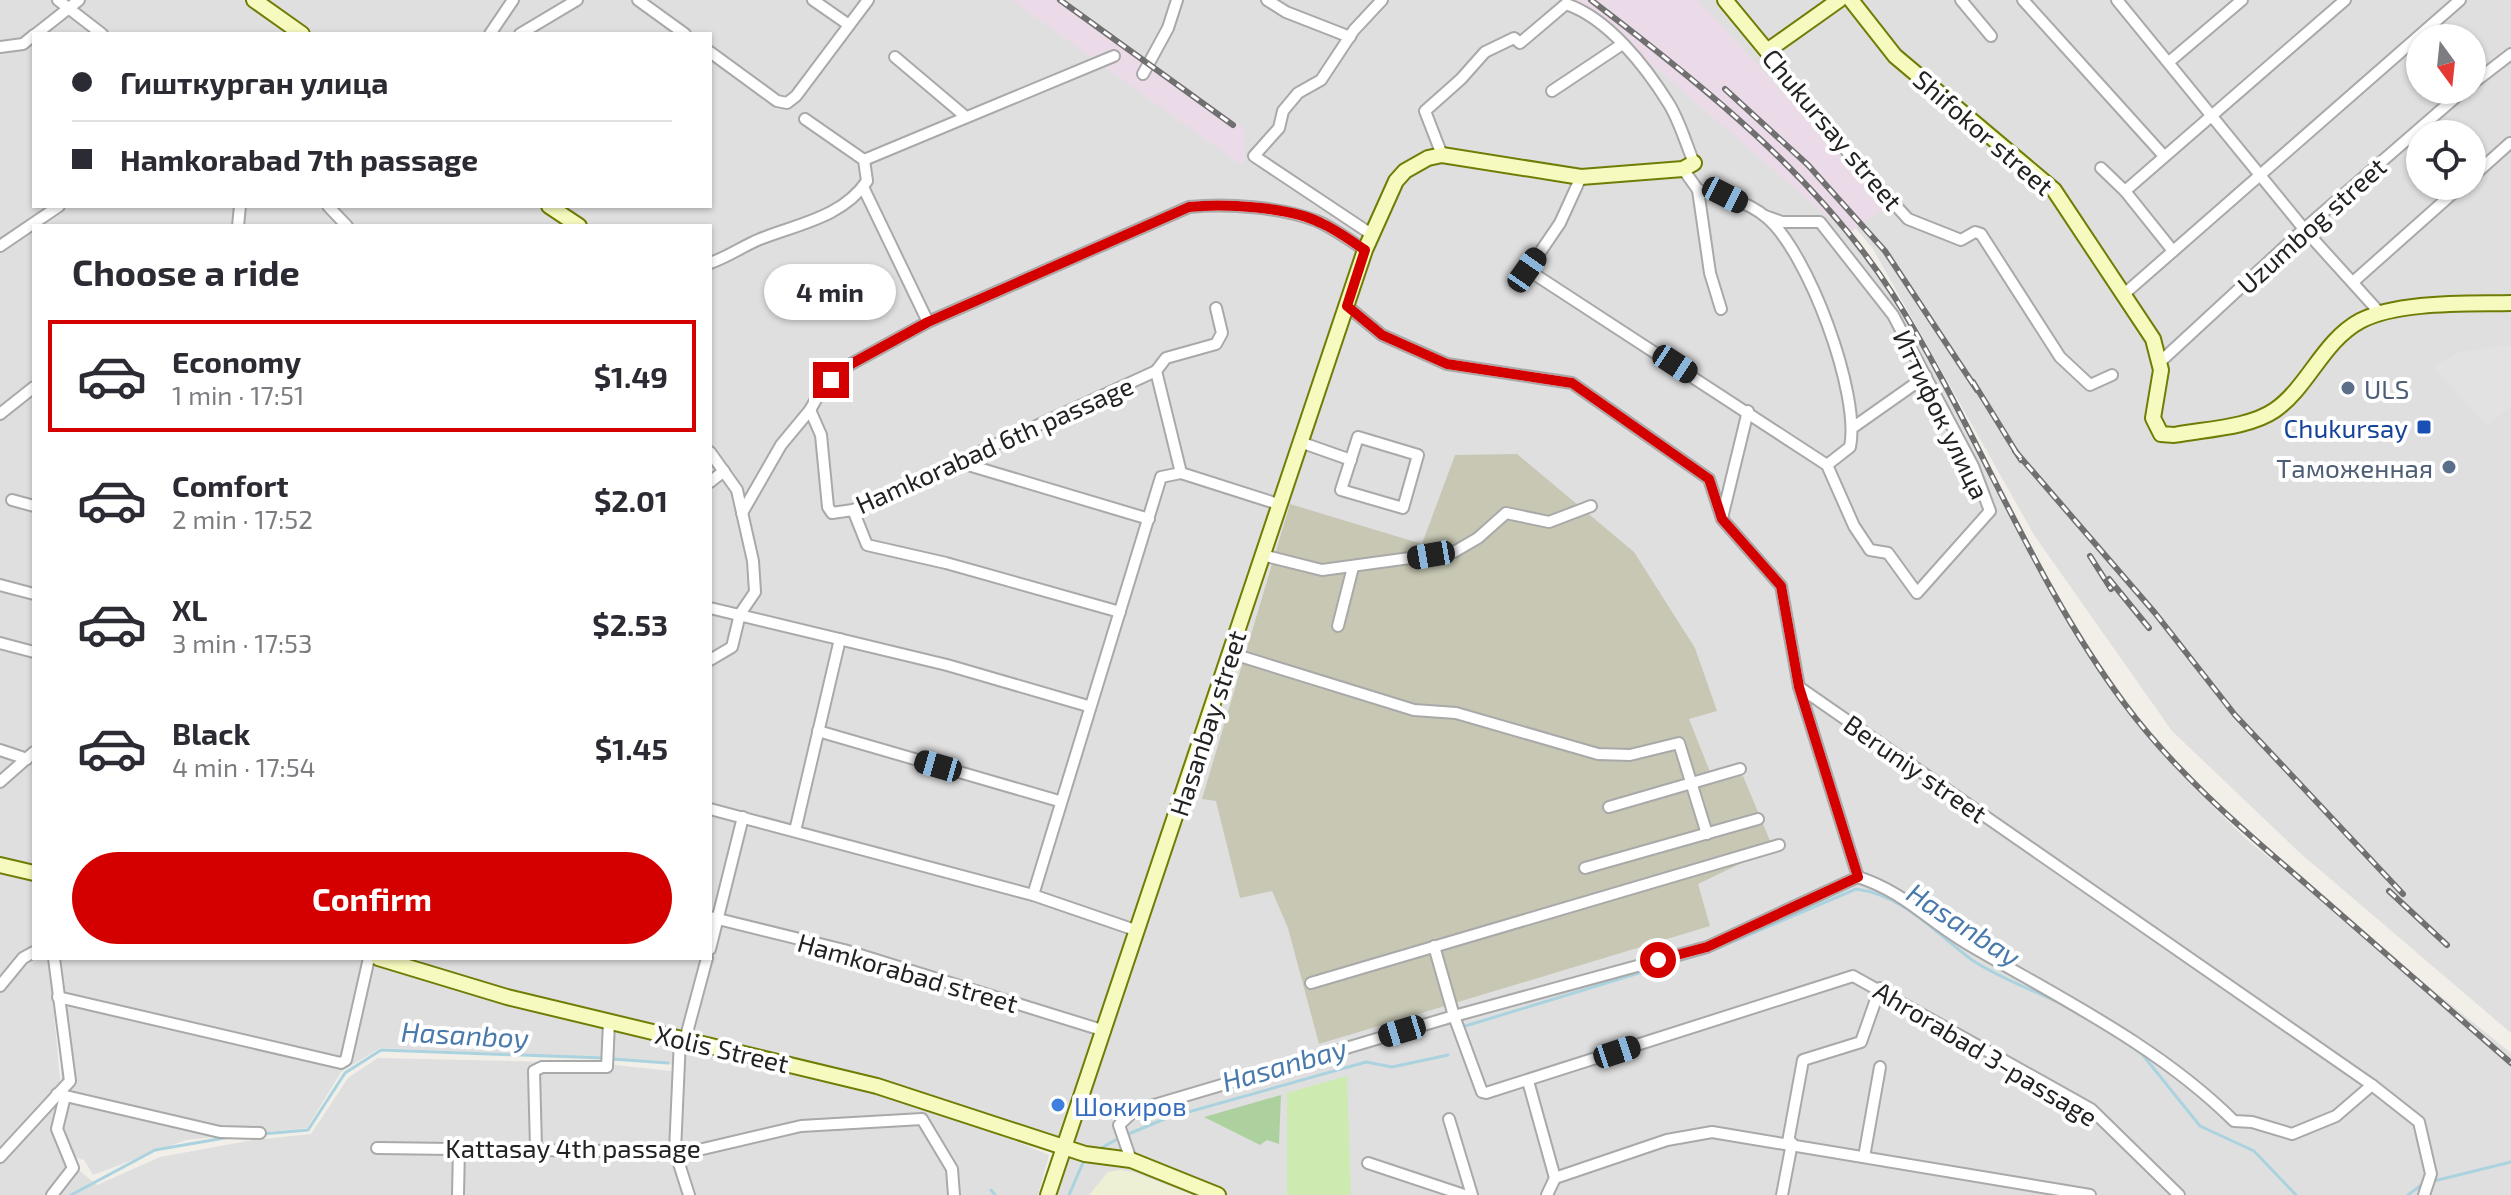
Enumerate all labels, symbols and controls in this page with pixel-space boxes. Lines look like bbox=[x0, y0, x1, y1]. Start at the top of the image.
north arrow bbox=[2406, 24, 2486, 104]
map controls bbox=[2406, 24, 2486, 200]
street label: Chukursay street bbox=[1757, 42, 1909, 216]
street label: Shifokor street bbox=[1908, 63, 2060, 201]
text: Гишткурган улица bbox=[120, 64, 388, 100]
button: locate bbox=[2406, 120, 2486, 200]
text: Hamkorabad 7th passage bbox=[120, 141, 478, 177]
street label: Uzumbog street bbox=[2230, 150, 2392, 300]
car bbox=[1698, 173, 1752, 217]
car bbox=[1503, 243, 1551, 297]
text: Choose a ride bbox=[72, 250, 300, 293]
callout: 4 min bbox=[765, 264, 897, 320]
text: 4 min bbox=[796, 276, 864, 307]
street label: Иттифок улица bbox=[1887, 324, 1996, 504]
icon: car bbox=[76, 340, 148, 412]
car bbox=[1648, 341, 1702, 387]
text: Economy bbox=[172, 343, 301, 379]
text: $1.49 bbox=[594, 358, 668, 394]
route end bbox=[813, 362, 849, 398]
street label: Hamkorabad 6th passage bbox=[850, 369, 1138, 519]
place label: ULS bbox=[2364, 373, 2409, 404]
text: 1 min · 17:51 bbox=[172, 379, 304, 410]
marker: ULS bbox=[2339, 379, 2357, 397]
place label: Chukursay bbox=[2284, 412, 2408, 443]
marker: Chukursay bbox=[2415, 418, 2433, 436]
place label: Таможенная bbox=[2276, 452, 2433, 483]
marker: Таможенная bbox=[2440, 458, 2458, 476]
icon: car bbox=[76, 464, 148, 536]
text: Comfort bbox=[172, 467, 289, 503]
text: $2.01 bbox=[594, 482, 668, 518]
text: 2 min · 17:52 bbox=[172, 503, 313, 534]
car bbox=[1405, 539, 1457, 571]
icon: car bbox=[76, 588, 148, 660]
text: XL bbox=[172, 591, 207, 627]
text: $2.53 bbox=[592, 606, 668, 642]
street label: Hasanbay street bbox=[1162, 626, 1252, 820]
text: 3 min · 17:53 bbox=[172, 627, 313, 658]
street label: Beruniy street bbox=[1839, 707, 1993, 829]
icon: car bbox=[76, 712, 148, 784]
text: Black bbox=[172, 715, 250, 751]
text: $1.45 bbox=[595, 730, 668, 766]
car bbox=[912, 748, 964, 784]
text: 4 min · 17:54 bbox=[172, 751, 316, 782]
button: Confirm bbox=[72, 852, 672, 944]
water label: Hasanbay bbox=[1901, 875, 2027, 973]
street label: Hamkorabad street bbox=[794, 926, 1022, 1018]
route start bbox=[1640, 942, 1676, 978]
street label: Ahrorabad 3-passage bbox=[1869, 974, 2103, 1132]
car bbox=[1376, 1013, 1428, 1049]
water label: Hasanboy bbox=[400, 1014, 530, 1054]
street label: Xolis Street bbox=[652, 1018, 792, 1078]
water label: Hasanbay bbox=[1218, 1030, 1350, 1098]
car bbox=[1590, 1033, 1644, 1071]
place label: Шокиров bbox=[1074, 1090, 1187, 1121]
marker: Шокиров bbox=[1049, 1096, 1067, 1114]
street label: Kattasay 4th passage bbox=[445, 1132, 701, 1163]

